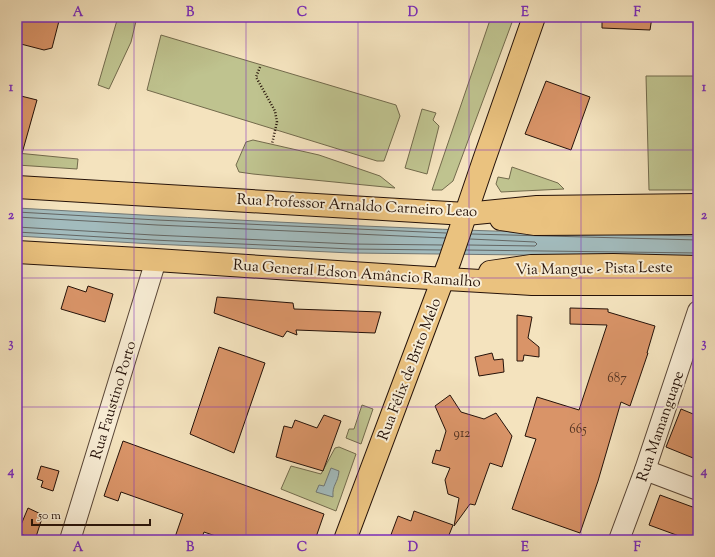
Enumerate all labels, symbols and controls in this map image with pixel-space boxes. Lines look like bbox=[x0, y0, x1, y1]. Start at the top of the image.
text: A bbox=[73, 4, 84, 22]
text: B bbox=[186, 4, 195, 22]
text: C bbox=[297, 4, 307, 22]
text: D bbox=[408, 4, 418, 22]
text: E bbox=[521, 4, 529, 22]
text: F bbox=[633, 4, 641, 22]
text: 1 bbox=[9, 79, 14, 97]
text: 1 bbox=[702, 79, 707, 97]
street label: Rua Professor Arnaldo Carneiro Leao bbox=[236, 190, 478, 223]
text: 2 bbox=[8, 207, 15, 225]
text: 2 bbox=[701, 207, 708, 225]
street label: Rua General Edson Amâncio Ramalho bbox=[232, 255, 481, 294]
street label: Via Mangue - Pista Leste bbox=[515, 258, 673, 281]
street label: Rua Félix de Brito Melo bbox=[374, 295, 447, 444]
text: 3 bbox=[8, 335, 14, 353]
text: 3 bbox=[701, 335, 707, 353]
street label: Rua Faustino Porto bbox=[86, 339, 142, 462]
street label: Rua Mamanguape bbox=[633, 368, 690, 485]
house number: 687 bbox=[607, 370, 627, 388]
house number: 665 bbox=[569, 421, 587, 439]
house number: 912 bbox=[454, 425, 470, 443]
text: 4 bbox=[7, 463, 15, 481]
text: 4 bbox=[700, 463, 708, 481]
scale bar bbox=[32, 501, 150, 527]
text: 50 m bbox=[37, 507, 61, 525]
text: A bbox=[73, 539, 84, 557]
text: B bbox=[186, 539, 195, 557]
text: C bbox=[297, 539, 307, 557]
text: D bbox=[408, 539, 418, 557]
text: E bbox=[521, 539, 529, 557]
text: F bbox=[633, 539, 641, 557]

